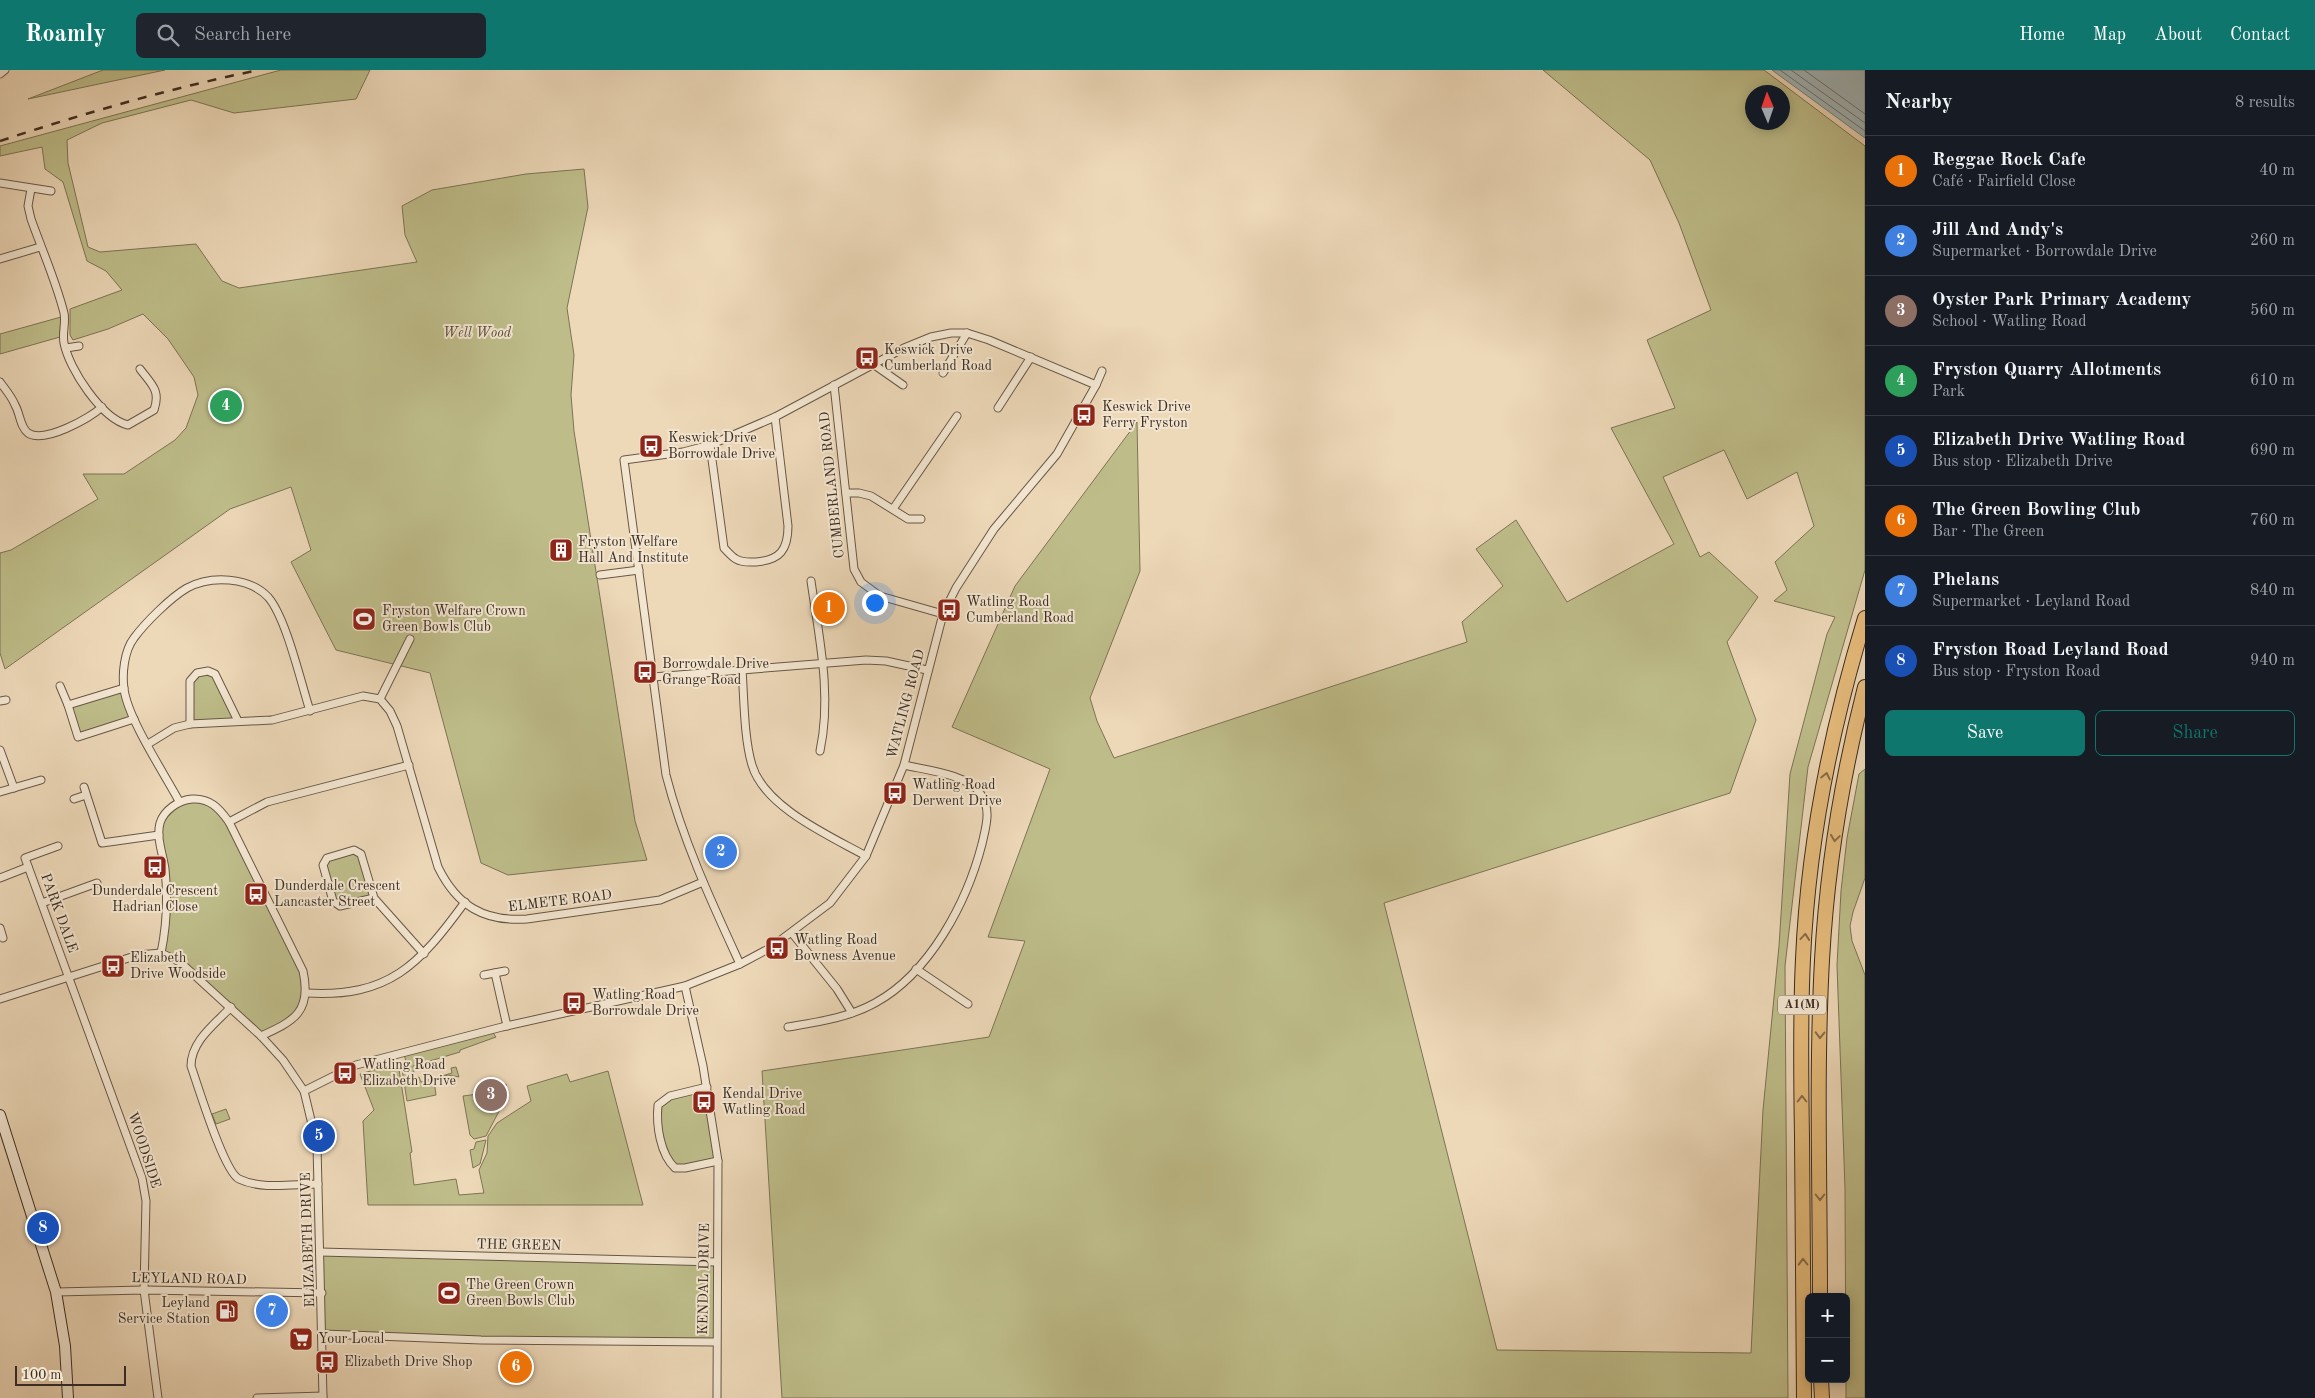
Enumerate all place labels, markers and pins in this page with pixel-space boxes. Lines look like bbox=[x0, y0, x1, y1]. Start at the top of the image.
place label: Keswick Drive Cumberland Road bbox=[884, 343, 992, 373]
bus stop icon: Keswick Drive Cumberland Road bbox=[854, 345, 880, 371]
pin: 4 bbox=[210, 387, 242, 425]
place label: Keswick Drive Ferry Fryston bbox=[1102, 400, 1191, 430]
bus stop icon: Keswick Drive Ferry Fryston bbox=[1071, 402, 1097, 428]
place label: Keswick Drive Borrowdale Drive bbox=[668, 431, 775, 461]
bus stop icon: Keswick Drive Borrowdale Drive bbox=[638, 433, 664, 459]
place label: Fryston Welfare Hall And Institute bbox=[578, 535, 688, 565]
building icon: Fryston Welfare Hall And Institute bbox=[548, 537, 574, 563]
pin: 1 bbox=[813, 589, 845, 627]
place label: Watling Road Cumberland Road bbox=[966, 595, 1074, 625]
bus stop icon: Watling Road Cumberland Road bbox=[936, 597, 962, 623]
place label: Fryston Welfare Crown Green Bowls Club bbox=[382, 604, 526, 634]
sports icon: Fryston Welfare Crown Green Bowls Club bbox=[351, 606, 377, 632]
place label: Borrowdale Drive Grange Road bbox=[662, 657, 769, 687]
bus stop icon: Borrowdale Drive Grange Road bbox=[632, 659, 658, 685]
place label: Watling Road Derwent Drive bbox=[912, 778, 1002, 808]
bus stop icon: Watling Road Derwent Drive bbox=[882, 780, 908, 806]
pin: 2 bbox=[705, 833, 737, 871]
bus stop icon: Dunderdale Crescent Hadrian Close bbox=[142, 854, 168, 880]
place label: Dunderdale Crescent Lancaster Street bbox=[274, 879, 401, 909]
bus stop icon: Dunderdale Crescent Lancaster Street bbox=[243, 881, 269, 907]
place label: Dunderdale Crescent Hadrian Close bbox=[92, 884, 218, 914]
place label: Watling Road Bowness Avenue bbox=[794, 933, 896, 963]
bus stop icon: Watling Road Bowness Avenue bbox=[764, 935, 790, 961]
place label: Elizabeth Drive Woodside bbox=[130, 951, 226, 981]
bus stop icon: Elizabeth Drive Woodside bbox=[100, 953, 126, 979]
place label: Watling Road Borrowdale Drive bbox=[592, 988, 699, 1018]
bus stop icon: Watling Road Borrowdale Drive bbox=[561, 990, 587, 1016]
place label: Watling Road Elizabeth Drive bbox=[362, 1058, 456, 1088]
bus stop icon: Watling Road Elizabeth Drive bbox=[332, 1060, 358, 1086]
pin: 3 bbox=[475, 1076, 507, 1114]
place label: Kendal Drive Watling Road bbox=[722, 1087, 805, 1117]
bus stop icon: Kendal Drive Watling Road bbox=[691, 1089, 717, 1115]
pin: 5 bbox=[303, 1117, 335, 1155]
pin: 8 bbox=[27, 1209, 59, 1247]
place label: The Green Crown Green Bowls Club bbox=[466, 1278, 575, 1308]
sports icon: The Green Crown Green Bowls Club bbox=[436, 1280, 462, 1306]
pin: 7 bbox=[256, 1292, 288, 1330]
place label: Leyland Service Station bbox=[118, 1296, 210, 1326]
fuel station icon: Leyland Service Station bbox=[214, 1298, 240, 1324]
supermarket icon: Your Local bbox=[288, 1326, 314, 1352]
place label: Your Local bbox=[318, 1332, 385, 1346]
pin: 6 bbox=[500, 1348, 532, 1386]
bus stop icon: Elizabeth Drive Shop bbox=[314, 1349, 340, 1375]
place label: Elizabeth Drive Shop bbox=[344, 1355, 472, 1369]

